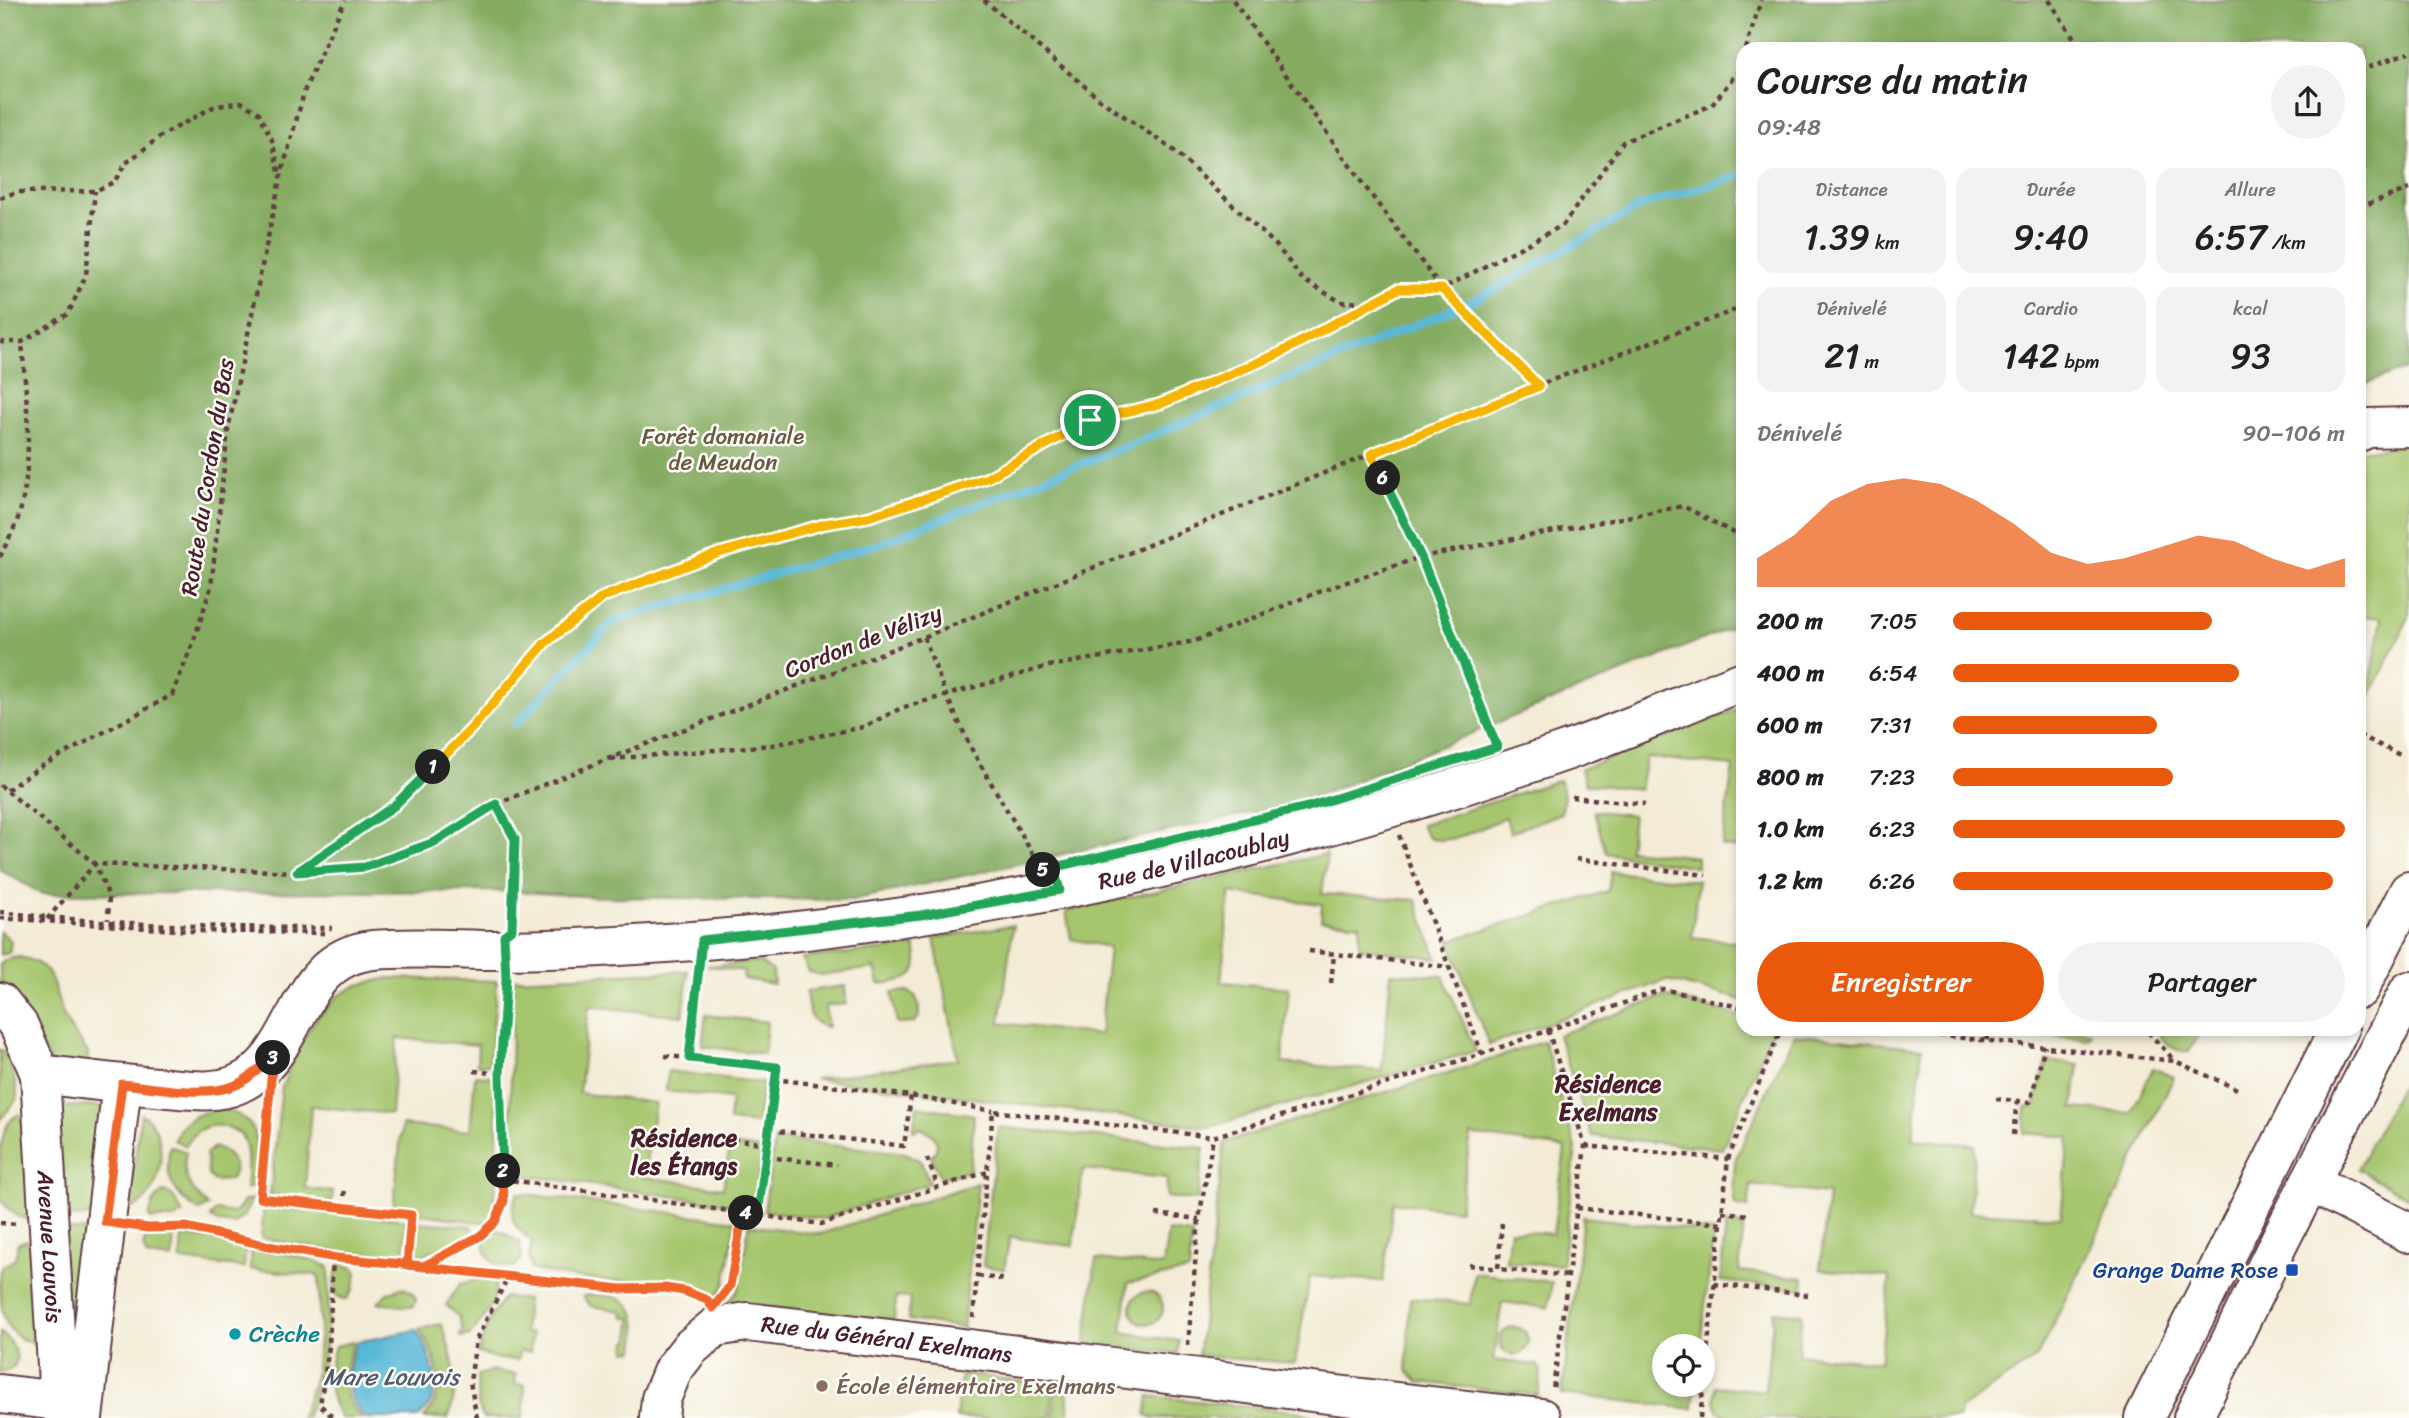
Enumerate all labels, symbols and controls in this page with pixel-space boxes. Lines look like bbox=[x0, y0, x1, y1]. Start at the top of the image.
text: Course du matin bbox=[1757, 47, 2028, 114]
button: share bbox=[2271, 65, 2345, 139]
text: 09:48 bbox=[1757, 107, 1821, 148]
text: Distance bbox=[1816, 173, 1888, 206]
text: Durée bbox=[2027, 173, 2075, 206]
text: Allure bbox=[2225, 173, 2276, 206]
text: 1.39 bbox=[1804, 206, 1870, 268]
text: 9:40 bbox=[2013, 206, 2089, 268]
text: 6:57 bbox=[2195, 206, 2267, 268]
text: km bbox=[1870, 226, 1900, 259]
text: /km bbox=[2267, 226, 2306, 259]
text: Dénivelé bbox=[1816, 292, 1887, 325]
text: Cardio bbox=[2024, 292, 2078, 325]
text: kcal bbox=[2233, 292, 2268, 325]
text: 21 bbox=[1824, 325, 1860, 387]
text: 142 bbox=[2002, 325, 2060, 387]
text: 93 bbox=[2230, 325, 2271, 387]
text: m bbox=[1860, 345, 1879, 378]
text: bpm bbox=[2060, 345, 2100, 378]
street label: Route du Cordon du Bas bbox=[168, 355, 247, 599]
pin bbox=[1060, 390, 1120, 450]
icon: arrive bbox=[1071, 401, 1109, 439]
text: Dénivelé bbox=[1757, 413, 1842, 454]
text: 90–106 m bbox=[2242, 413, 2345, 454]
park label: Forêt domaniale de Meudon bbox=[642, 416, 804, 483]
pin: 6 bbox=[1366, 461, 1400, 496]
text: 6 bbox=[1377, 461, 1388, 494]
street label: Cordon de Vélizy bbox=[778, 593, 948, 690]
text: 200 m bbox=[1757, 601, 1823, 642]
text: 7:05 bbox=[1869, 601, 1918, 642]
text: 400 m bbox=[1757, 653, 1824, 694]
text: 6:54 bbox=[1869, 653, 1917, 694]
text: 600 m bbox=[1757, 705, 1823, 746]
text: 7:31 bbox=[1869, 705, 1912, 746]
pin: 1 bbox=[416, 750, 450, 784]
text: 1 bbox=[428, 750, 437, 783]
text: 800 m bbox=[1757, 757, 1824, 798]
text: 7:23 bbox=[1869, 757, 1915, 798]
text: 1.0 km bbox=[1757, 809, 1824, 850]
text: 6:23 bbox=[1869, 809, 1915, 850]
street label: Rue de Villacoublay bbox=[1095, 817, 1294, 902]
pin: 5 bbox=[1026, 852, 1060, 888]
text: 5 bbox=[1037, 853, 1048, 886]
text: 1.2 km bbox=[1757, 861, 1823, 902]
text: 6:26 bbox=[1869, 861, 1915, 902]
button: Enregistrer bbox=[1757, 942, 2044, 1022]
button: Partager bbox=[2058, 942, 2345, 1022]
pin: 3 bbox=[256, 1040, 290, 1076]
text: 3 bbox=[267, 1041, 278, 1074]
district label: Résidence Exelmans bbox=[1554, 1063, 1661, 1133]
district label: Résidence les Étangs bbox=[630, 1117, 738, 1187]
pin: 2 bbox=[486, 1154, 520, 1188]
text: 2 bbox=[497, 1154, 508, 1187]
street label: Avenue Louvois bbox=[25, 1168, 74, 1325]
pin: 4 bbox=[728, 1196, 764, 1230]
text: 4 bbox=[740, 1196, 751, 1229]
place label: Grange Dame Rose bbox=[2093, 1250, 2278, 1291]
marker: Grange Dame Rose bbox=[2284, 1262, 2300, 1278]
street label: Rue du Général Exelmans bbox=[759, 1304, 1015, 1375]
place label: Crèche bbox=[249, 1314, 320, 1355]
marker: Crèche bbox=[227, 1326, 243, 1342]
map controls bbox=[1652, 1334, 1715, 1397]
button: locate bbox=[1652, 1334, 1715, 1397]
water label: Mare Louvois bbox=[323, 1356, 462, 1398]
place label: École élémentaire Exelmans bbox=[836, 1366, 1116, 1407]
marker: École élémentaire Exelmans bbox=[814, 1378, 830, 1394]

